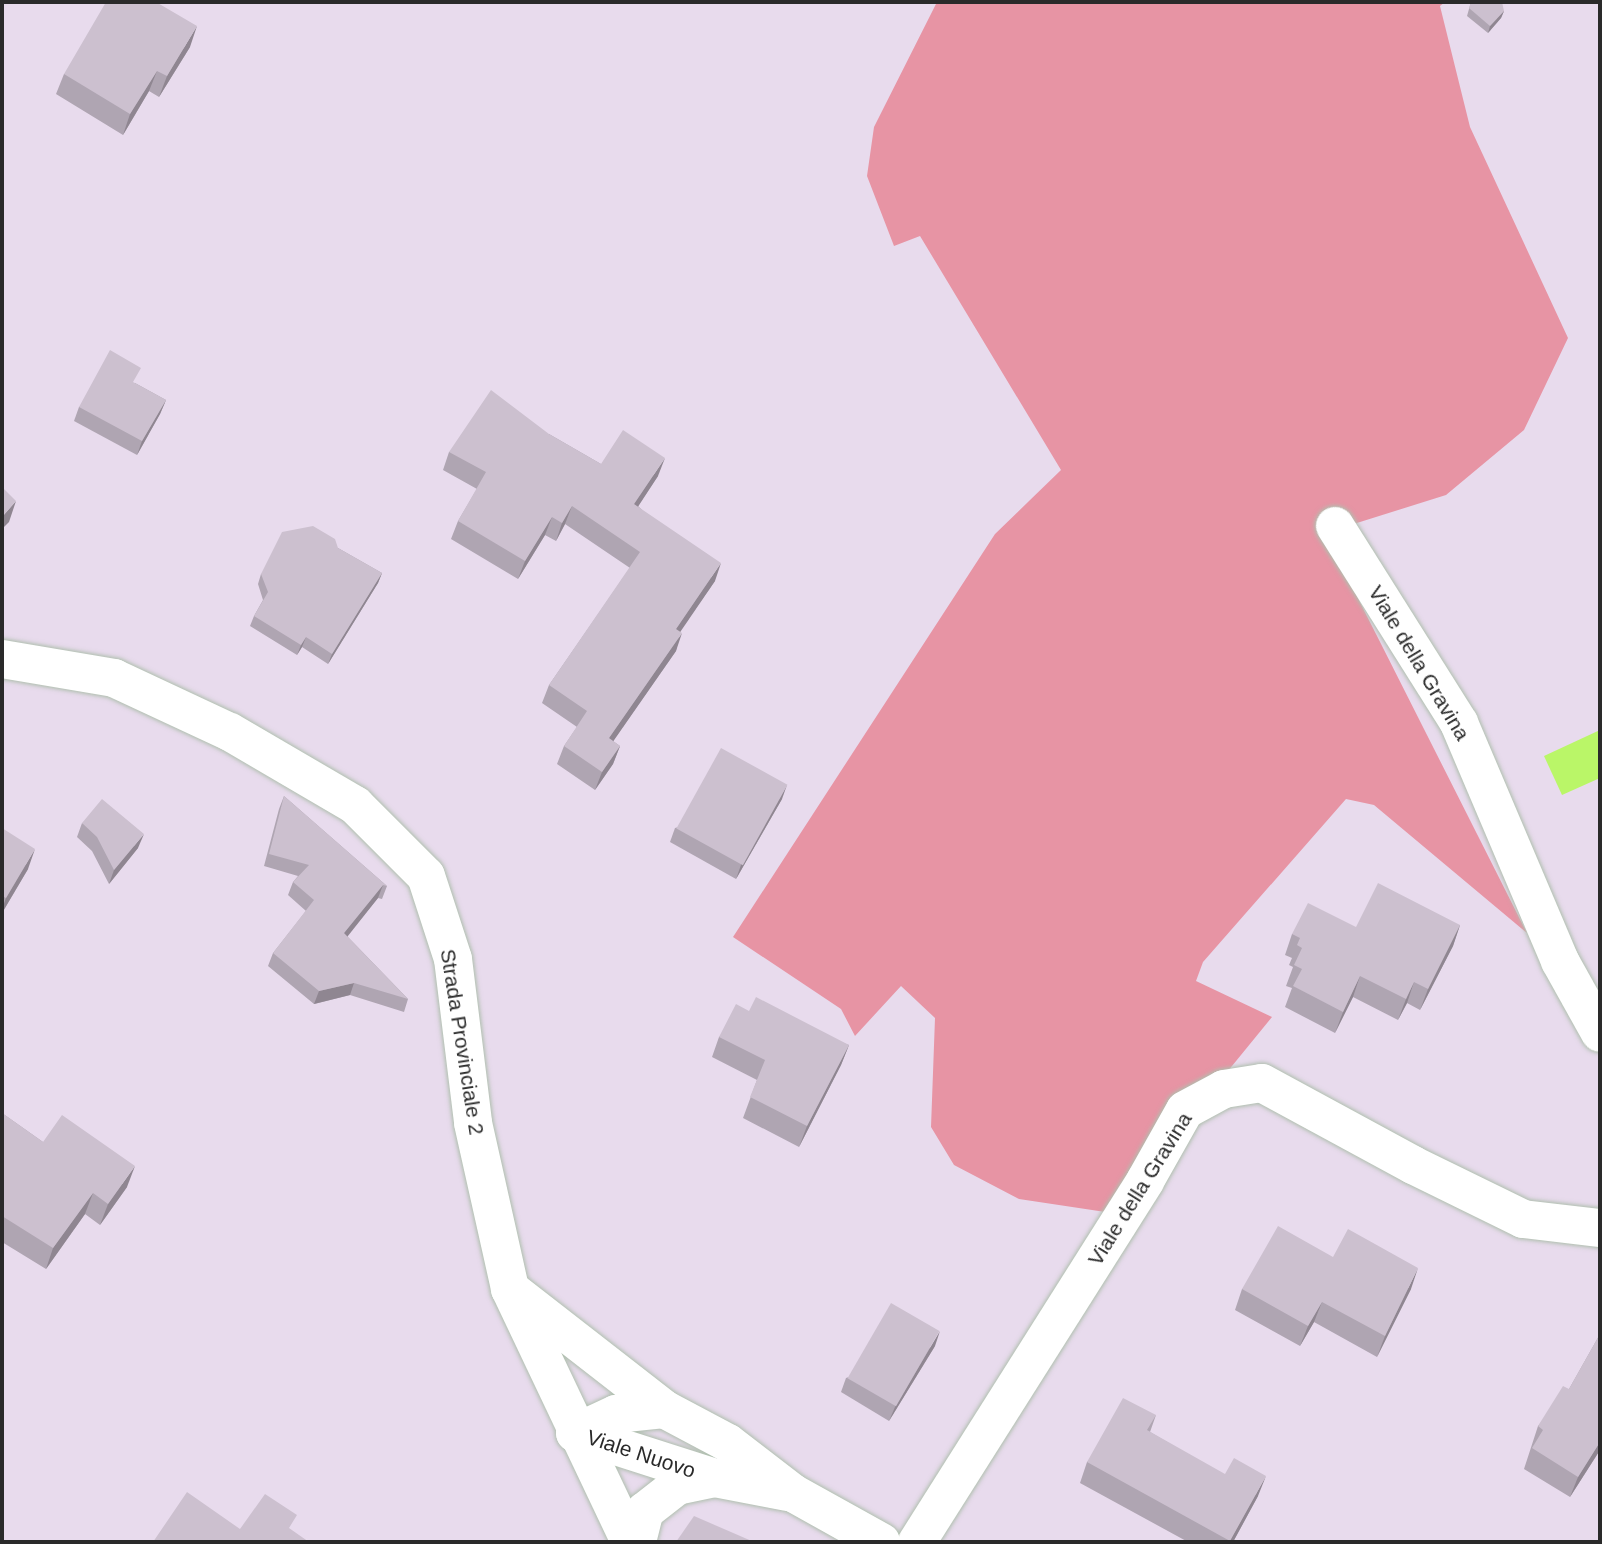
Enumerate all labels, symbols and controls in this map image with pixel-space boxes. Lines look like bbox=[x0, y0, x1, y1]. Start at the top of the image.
street label: Viale della Gravina bbox=[1363, 581, 1475, 745]
street label: Strada Provinciale 2 bbox=[435, 947, 489, 1137]
street label: Viale della Gravina bbox=[1083, 1108, 1197, 1270]
street label: Viale Nuovo bbox=[583, 1425, 699, 1483]

